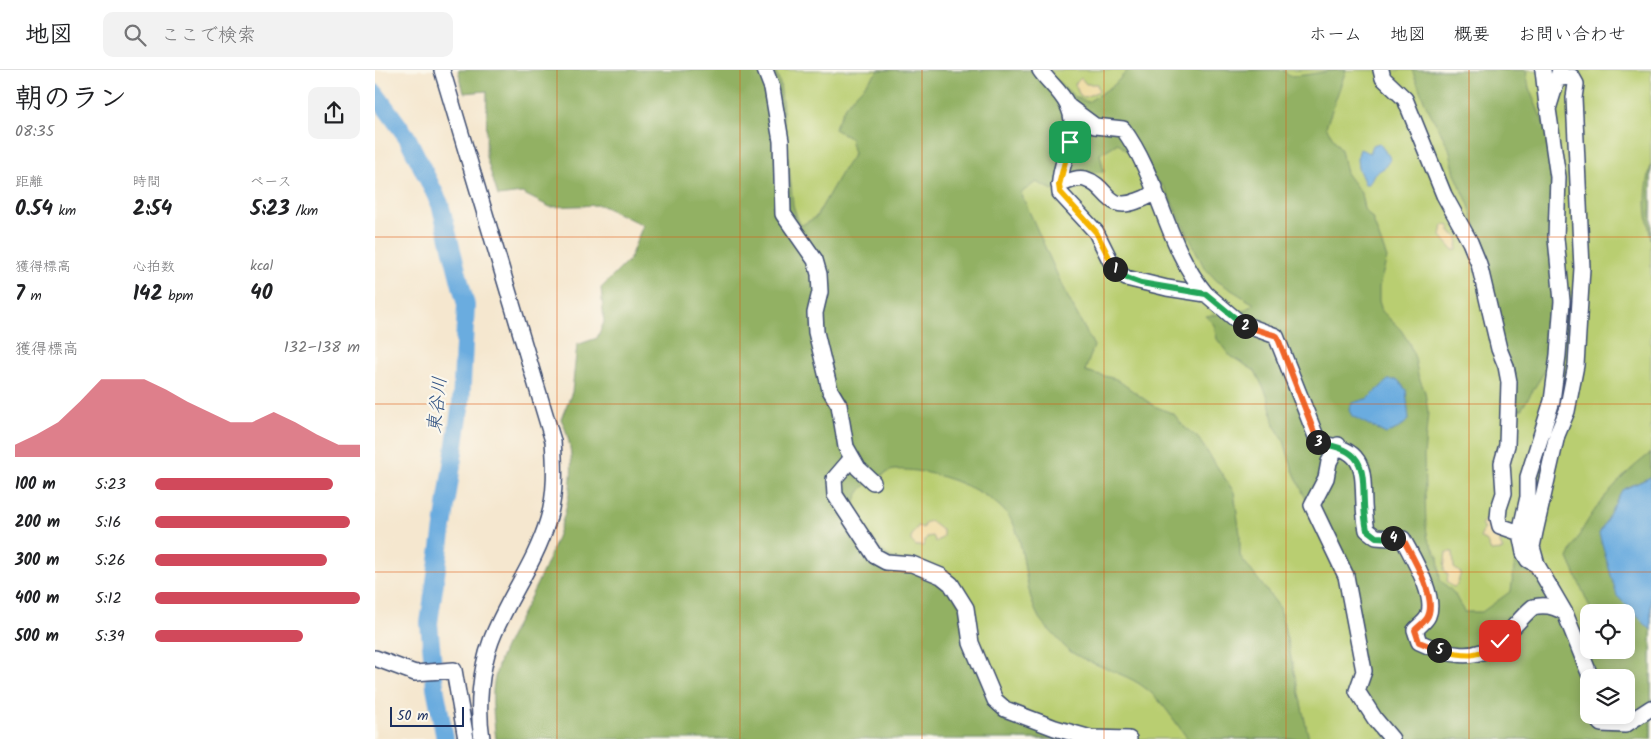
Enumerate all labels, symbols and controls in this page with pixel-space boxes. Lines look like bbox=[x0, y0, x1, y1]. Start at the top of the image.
search box bbox=[103, 12, 453, 57]
text: 地図 bbox=[25, 16, 73, 55]
icon: search bbox=[121, 21, 149, 49]
text: ここで検索 bbox=[161, 21, 256, 51]
text: ホーム bbox=[1309, 21, 1362, 50]
text: 地図 bbox=[1390, 21, 1426, 50]
text: 概要 bbox=[1454, 21, 1490, 50]
text: お問い合わせ bbox=[1518, 21, 1626, 50]
text: 朝のラン bbox=[15, 77, 127, 122]
button: share bbox=[308, 87, 360, 139]
text: 08:35 bbox=[15, 119, 54, 144]
pin bbox=[1049, 121, 1091, 163]
icon: arrive bbox=[1056, 128, 1084, 156]
text: 距離 bbox=[15, 171, 43, 193]
text: 時間 bbox=[133, 171, 161, 193]
text: ペース bbox=[250, 171, 292, 193]
text: 0.54 bbox=[15, 193, 53, 226]
text: 2:54 bbox=[133, 193, 172, 226]
text: 5:23 bbox=[250, 193, 290, 226]
text: km bbox=[53, 200, 76, 222]
text: /km bbox=[290, 200, 318, 222]
text: kcal bbox=[250, 255, 273, 277]
text: 獲得標高 bbox=[15, 256, 71, 278]
text: 心拍数 bbox=[133, 256, 175, 278]
pin: 1 bbox=[1103, 256, 1127, 282]
text: 1 bbox=[1113, 258, 1118, 280]
text: 40 bbox=[250, 277, 273, 310]
text: 7 bbox=[15, 278, 25, 311]
text: 142 bbox=[133, 278, 163, 311]
text: m bbox=[25, 285, 42, 307]
text: bpm bbox=[163, 285, 194, 307]
pin: 2 bbox=[1233, 314, 1257, 338]
text: 2 bbox=[1241, 315, 1250, 337]
text: 132–138 m bbox=[284, 335, 360, 360]
text: 獲得標高 bbox=[15, 337, 79, 362]
water label: 東谷川 bbox=[420, 375, 456, 435]
pin: 3 bbox=[1305, 430, 1331, 454]
text: 3 bbox=[1315, 431, 1322, 453]
text: 100 m bbox=[15, 472, 56, 497]
text: 5:23 bbox=[95, 472, 126, 497]
text: 200 m bbox=[15, 510, 60, 535]
text: 5:16 bbox=[95, 510, 121, 535]
pin: 4 bbox=[1381, 526, 1405, 550]
text: 4 bbox=[1390, 527, 1397, 549]
text: 300 m bbox=[15, 548, 59, 573]
text: 5:26 bbox=[95, 548, 126, 573]
text: 400 m bbox=[15, 586, 59, 611]
text: 5:12 bbox=[95, 586, 122, 611]
map controls bbox=[1580, 604, 1635, 724]
button: locate bbox=[1580, 604, 1635, 659]
pin bbox=[1479, 620, 1521, 662]
text: 500 m bbox=[15, 624, 59, 649]
text: 5:39 bbox=[95, 624, 124, 649]
icon: check bbox=[1486, 627, 1514, 655]
pin: 5 bbox=[1427, 638, 1451, 662]
text: 5 bbox=[1436, 639, 1443, 661]
button: layers bbox=[1580, 669, 1635, 724]
scale bar bbox=[390, 704, 464, 727]
text: 50 m bbox=[397, 705, 428, 727]

